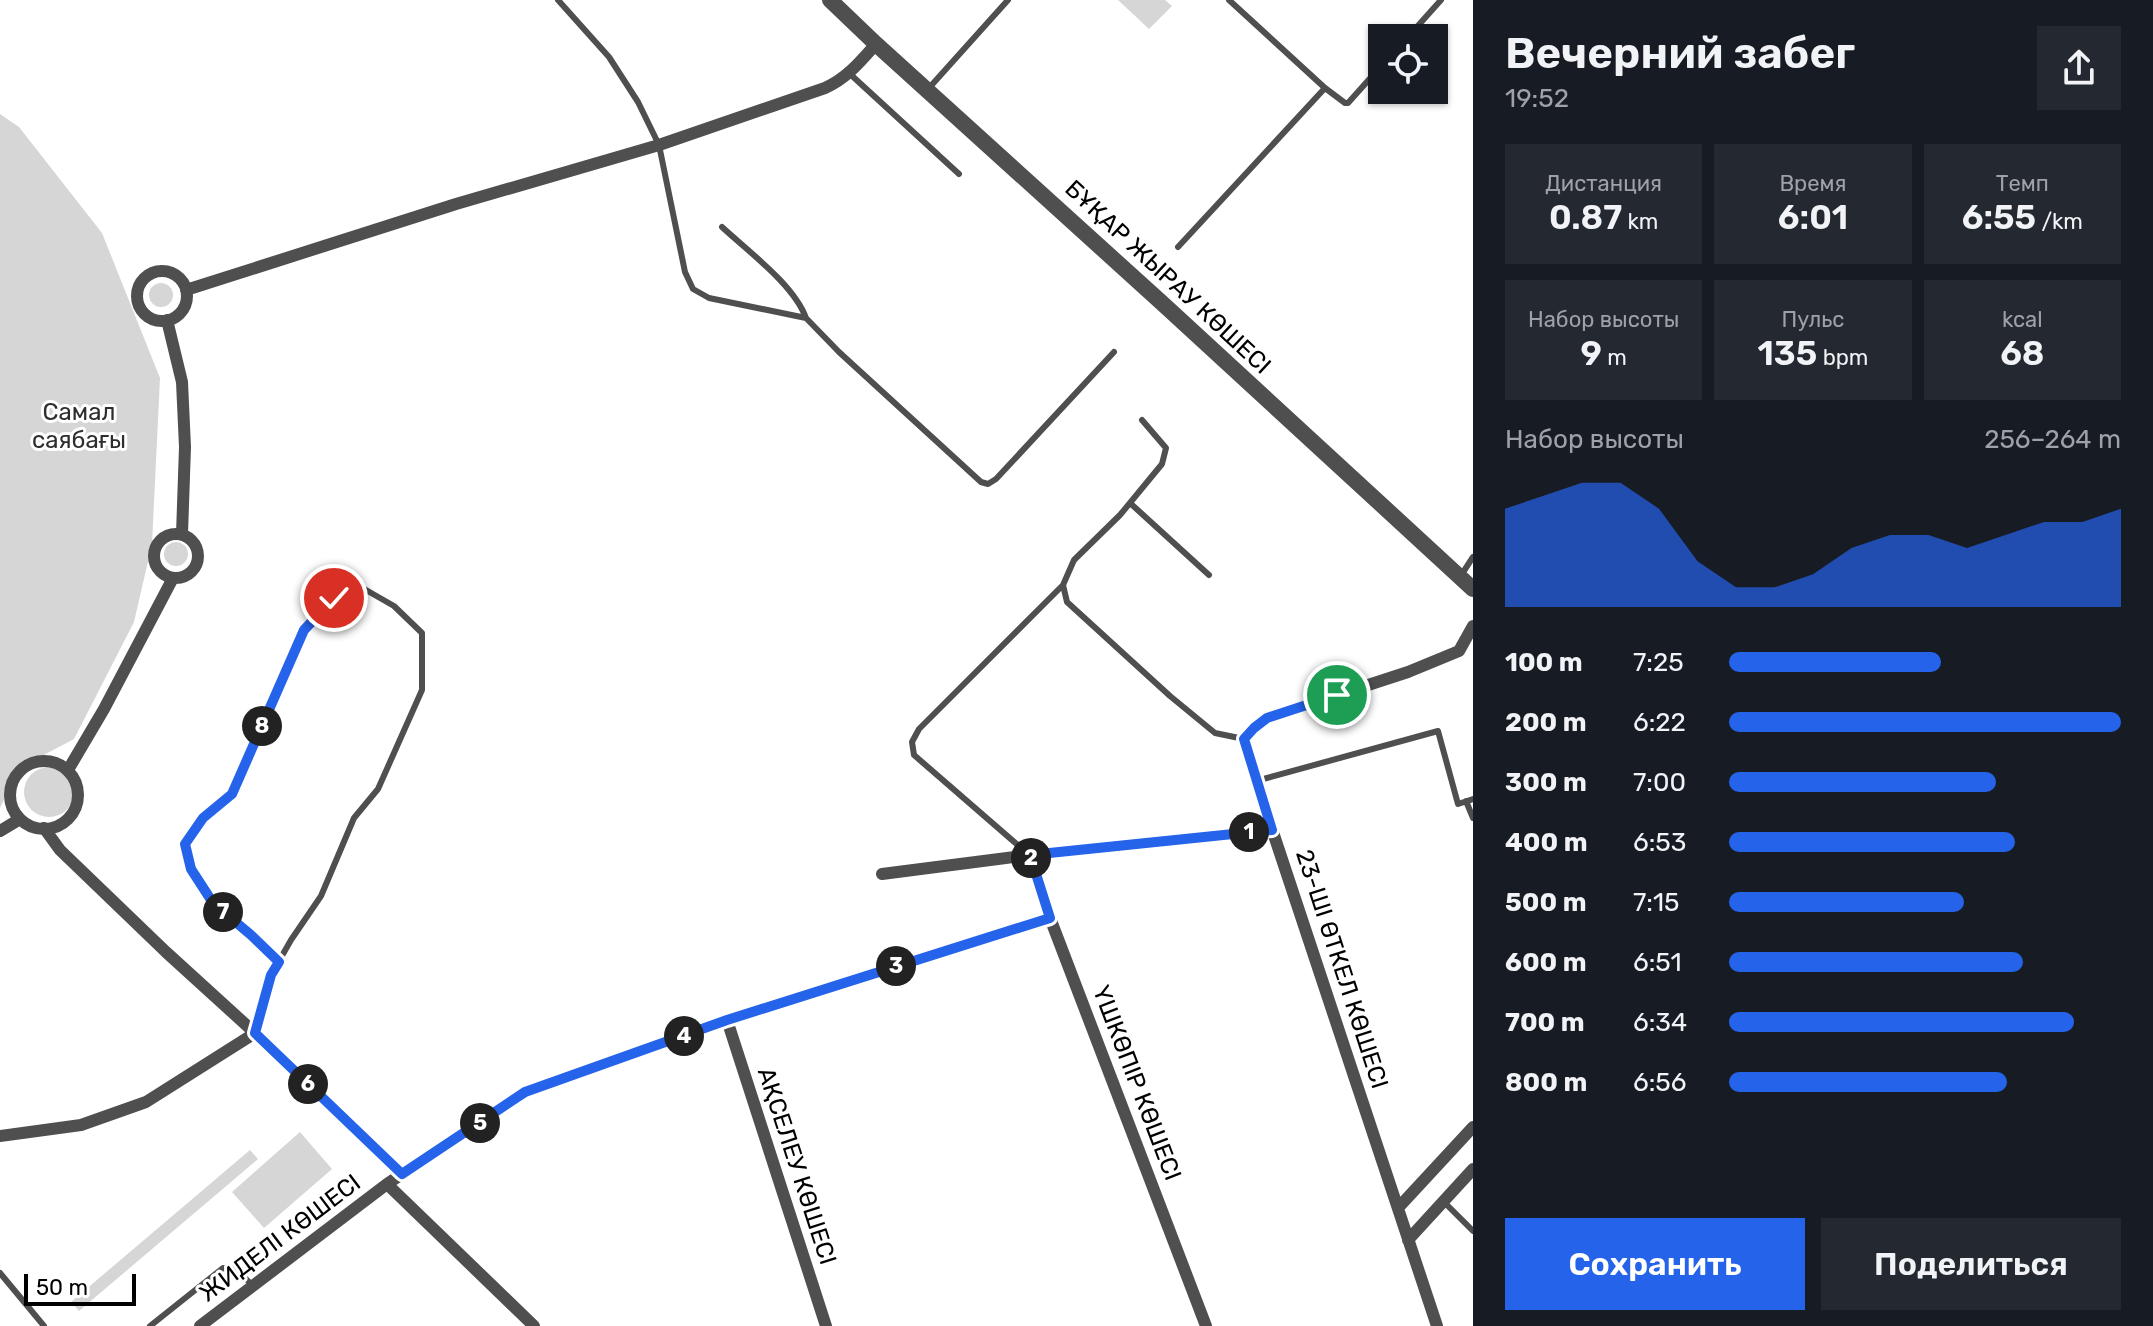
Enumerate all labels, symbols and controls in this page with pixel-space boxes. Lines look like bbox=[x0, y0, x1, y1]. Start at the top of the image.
map controls bbox=[1368, 24, 1448, 104]
button: locate bbox=[1368, 24, 1448, 104]
button: share bbox=[2037, 26, 2121, 110]
text: Вечерний забег bbox=[1505, 27, 1855, 79]
text: 19:52 bbox=[1505, 83, 1569, 114]
text: Дистанция bbox=[1545, 170, 1662, 197]
text: Время bbox=[1779, 170, 1847, 197]
text: Темп bbox=[1996, 170, 2049, 197]
street label: БҰҚАР ЖЫРАУ КӨШЕСІ bbox=[1059, 174, 1277, 380]
text: 0.87 bbox=[1549, 197, 1622, 238]
text: 6:01 bbox=[1778, 197, 1848, 238]
text: 6:55 bbox=[1962, 197, 2036, 238]
text: km bbox=[1622, 208, 1658, 235]
text: /km bbox=[2036, 208, 2083, 235]
text: Набор высоты bbox=[1528, 306, 1679, 333]
text: Пульс bbox=[1781, 306, 1845, 333]
text: kcal bbox=[2002, 306, 2043, 333]
text: 9 bbox=[1580, 333, 1602, 374]
text: 135 bbox=[1758, 333, 1817, 374]
text: 68 bbox=[2000, 333, 2044, 374]
text: m bbox=[1602, 344, 1627, 371]
text: bpm bbox=[1817, 344, 1868, 371]
park label: Самал саябағы bbox=[32, 398, 126, 454]
text: Набор высоты bbox=[1505, 424, 1684, 455]
text: 256–264 m bbox=[1984, 424, 2121, 455]
pin bbox=[300, 564, 368, 632]
icon: check bbox=[312, 576, 356, 620]
text: 100 m bbox=[1505, 647, 1583, 678]
text: 7:25 bbox=[1633, 647, 1684, 678]
pin bbox=[1303, 661, 1371, 729]
icon: arrive bbox=[1315, 673, 1359, 717]
pin: 8 bbox=[242, 706, 282, 746]
text: 200 m bbox=[1505, 707, 1587, 738]
text: 6:22 bbox=[1633, 707, 1686, 738]
text: 8 bbox=[255, 712, 269, 739]
text: 300 m bbox=[1505, 767, 1587, 798]
text: 7:00 bbox=[1633, 767, 1686, 798]
pin: 1 bbox=[1229, 812, 1269, 852]
text: 1 bbox=[1244, 818, 1254, 845]
text: 400 m bbox=[1505, 827, 1587, 858]
text: 6:53 bbox=[1633, 827, 1686, 858]
pin: 2 bbox=[1011, 838, 1051, 878]
text: 2 bbox=[1024, 844, 1038, 871]
street label: 23-ШІ ӨТКЕЛ КӨШЕСІ bbox=[1290, 846, 1394, 1092]
text: 500 m bbox=[1505, 887, 1587, 918]
text: 7:15 bbox=[1633, 887, 1680, 918]
pin: 7 bbox=[203, 892, 243, 932]
text: 7 bbox=[217, 898, 229, 925]
pin: 3 bbox=[876, 946, 916, 986]
text: 600 m bbox=[1505, 947, 1587, 978]
text: 6:51 bbox=[1633, 947, 1682, 978]
text: 3 bbox=[889, 952, 903, 979]
street label: ҮШКӨПІР КӨШЕСІ bbox=[1087, 982, 1187, 1184]
text: 700 m bbox=[1505, 1007, 1585, 1038]
text: 6:34 bbox=[1633, 1007, 1687, 1038]
pin: 4 bbox=[664, 1016, 704, 1056]
text: 4 bbox=[676, 1022, 692, 1049]
pin: 6 bbox=[288, 1064, 328, 1104]
street label: АҚСЕЛЕУ КӨШЕСІ bbox=[752, 1064, 842, 1268]
text: 800 m bbox=[1505, 1067, 1587, 1098]
text: 6:56 bbox=[1633, 1067, 1686, 1098]
text: 6 bbox=[301, 1070, 315, 1097]
pin: 5 bbox=[460, 1103, 500, 1143]
text: 5 bbox=[473, 1109, 487, 1136]
street label: ЖИДЕЛІ КӨШЕСІ bbox=[194, 1168, 366, 1308]
button: Сохранить bbox=[1505, 1218, 1805, 1310]
button: Поделиться bbox=[1821, 1218, 2121, 1310]
scale bar bbox=[24, 1270, 136, 1306]
text: 50 m bbox=[36, 1274, 88, 1301]

